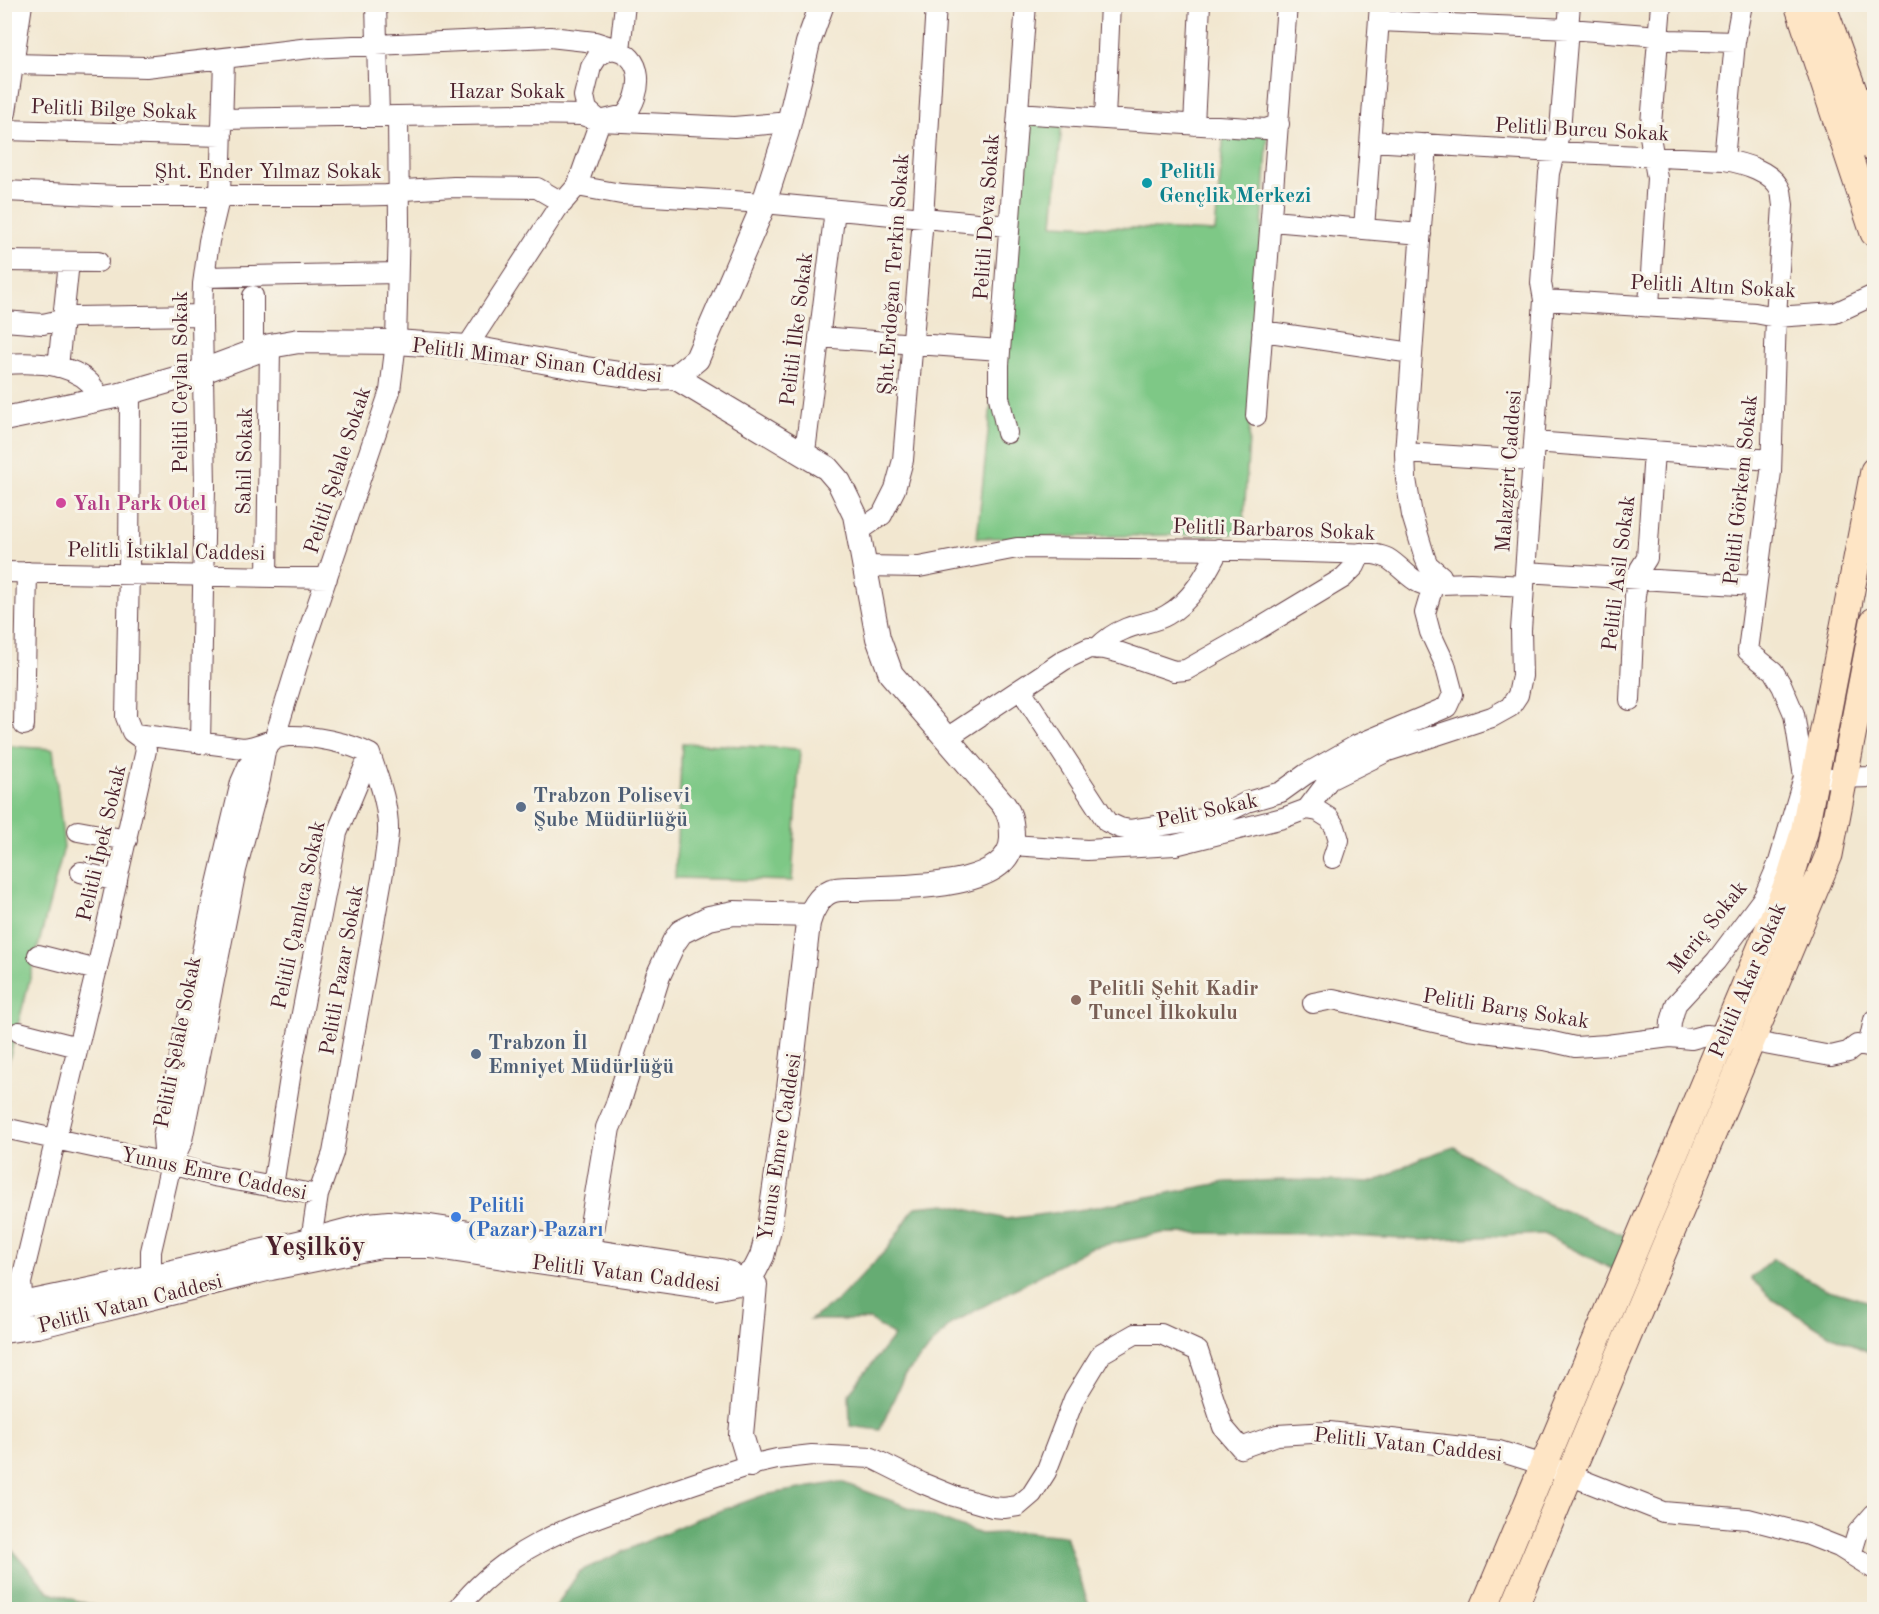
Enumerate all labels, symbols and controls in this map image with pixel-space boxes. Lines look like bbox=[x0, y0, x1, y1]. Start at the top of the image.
street label: Hazar Sokak bbox=[449, 82, 565, 103]
street label: Pelitli Bilge Sokak bbox=[30, 97, 198, 124]
street label: Pelitli Burcu Sokak bbox=[1494, 115, 1670, 146]
street label: Pelitli Deva Sokak bbox=[971, 133, 1004, 301]
street label: Şht.Erdoğan Terkin Sokak bbox=[876, 152, 913, 396]
street label: Şht. Ender Yılmaz Sokak bbox=[154, 162, 382, 183]
place label: Pelitli Gençlik Merkezi bbox=[1159, 162, 1311, 207]
marker: Pelitli Gençlik Merkezi bbox=[1140, 176, 1154, 190]
street label: Pelitli İlke Sokak bbox=[774, 251, 817, 407]
street label: Pelitli Altın Sokak bbox=[1629, 273, 1797, 302]
street label: Pelitli Ceylan Sokak bbox=[171, 291, 192, 473]
street label: Pelitli Mimar Sinan Caddesi bbox=[410, 336, 663, 387]
street label: Pelitli Şelale Sokak bbox=[302, 384, 375, 557]
street label: Malazgirt Caddesi bbox=[1493, 389, 1526, 553]
street label: Pelitli Görkem Sokak bbox=[1721, 394, 1762, 587]
street label: Sahil Sokak bbox=[234, 407, 257, 515]
place label: Yalı Park Otel bbox=[73, 494, 207, 515]
street label: Pelitli Asil Sokak bbox=[1600, 494, 1639, 652]
marker: Yalı Park Otel bbox=[54, 496, 68, 510]
street label: Pelitli Barbaros Sokak bbox=[1172, 516, 1376, 545]
street label: Pelitli İstiklal Caddesi bbox=[67, 536, 265, 565]
street label: Pelitli İpek Sokak bbox=[70, 762, 131, 924]
place label: Trabzon Polisevi Şube Müdürlüğü bbox=[533, 786, 690, 831]
street label: Pelit Sokak bbox=[1155, 790, 1260, 832]
marker: Trabzon Polisevi Şube Müdürlüğü bbox=[514, 800, 528, 814]
street label: Pelitli Çamlıca Sokak bbox=[269, 819, 330, 1012]
street label: Meriç Sokak bbox=[1665, 878, 1752, 978]
street label: Pelitli Pazar Sokak bbox=[317, 884, 368, 1057]
street label: Pelitli Akar Sokak bbox=[1706, 900, 1791, 1061]
street label: Pelitli Şelale Sokak bbox=[152, 955, 205, 1130]
place label: Pelitli Şehit Kadir Tuncel İlkokulu bbox=[1088, 979, 1258, 1024]
street label: Pelitli Barış Sokak bbox=[1421, 986, 1591, 1033]
marker: Pelitli Şehit Kadir Tuncel İlkokulu bbox=[1069, 993, 1083, 1007]
place label: Trabzon İl Emniyet Müdürlüğü bbox=[488, 1030, 674, 1078]
marker: Trabzon İl Emniyet Müdürlüğü bbox=[469, 1047, 483, 1061]
street label: Yunus Emre Caddesi bbox=[755, 1052, 806, 1242]
street label: Yunus Emre Caddesi bbox=[119, 1144, 309, 1204]
place label: Pelitli (Pazar) Pazarı bbox=[468, 1196, 604, 1241]
marker: Pelitli (Pazar) Pazarı bbox=[449, 1210, 463, 1224]
district label: Yeşilköy bbox=[264, 1234, 366, 1261]
street label: Pelitli Vatan Caddesi bbox=[531, 1253, 721, 1296]
street label: Pelitli Vatan Caddesi bbox=[36, 1271, 225, 1338]
street label: Pelitli Vatan Caddesi bbox=[1313, 1425, 1503, 1466]

